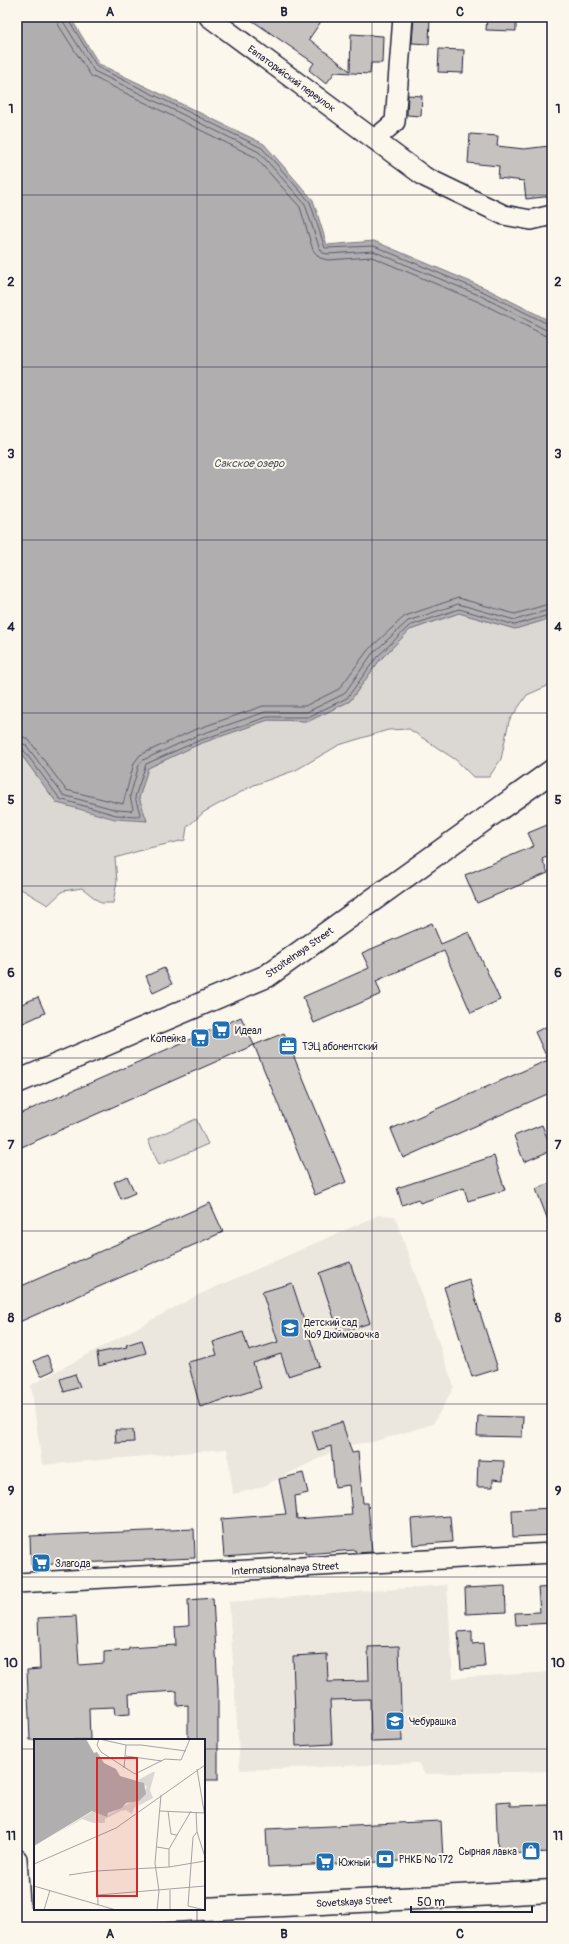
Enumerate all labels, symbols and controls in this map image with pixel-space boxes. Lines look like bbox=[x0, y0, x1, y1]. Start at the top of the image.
text: A bbox=[106, 4, 115, 20]
text: B bbox=[280, 4, 288, 20]
text: C bbox=[456, 4, 464, 20]
street label: Евпаторийский переулок bbox=[245, 43, 338, 115]
text: 1 bbox=[8, 101, 14, 117]
text: 1 bbox=[555, 101, 561, 117]
text: 2 bbox=[7, 274, 15, 290]
text: 2 bbox=[554, 274, 562, 290]
text: 3 bbox=[7, 446, 15, 462]
text: 3 bbox=[554, 446, 562, 462]
water label: Сакское озеро bbox=[214, 457, 285, 470]
text: 4 bbox=[7, 619, 15, 635]
text: 4 bbox=[554, 619, 562, 635]
text: 5 bbox=[7, 792, 15, 808]
text: 5 bbox=[554, 792, 562, 808]
street label: Stroitelnaya Street bbox=[263, 924, 337, 981]
text: 6 bbox=[7, 965, 15, 981]
text: 6 bbox=[554, 965, 562, 981]
supermarket icon: Идеал bbox=[210, 1019, 232, 1041]
place label: Идеал bbox=[235, 1025, 262, 1037]
supermarket icon: Копейка bbox=[189, 1027, 211, 1049]
place label: Копейка bbox=[150, 1033, 186, 1045]
office icon: ТЭЦ абонентский bbox=[277, 1035, 299, 1057]
place label: ТЭЦ абонентский bbox=[302, 1041, 378, 1053]
text: 7 bbox=[8, 1137, 15, 1153]
text: 7 bbox=[555, 1137, 562, 1153]
text: 8 bbox=[8, 1310, 15, 1326]
text: 8 bbox=[555, 1310, 562, 1326]
school or university icon: Детский сад №9 Дюймовочка bbox=[279, 1317, 301, 1339]
place label: Детский сад №9 Дюймовочка bbox=[303, 1317, 379, 1341]
text: 9 bbox=[8, 1483, 15, 1499]
text: 9 bbox=[555, 1483, 562, 1499]
supermarket icon: Злагода bbox=[30, 1552, 52, 1574]
place label: Злагода bbox=[55, 1558, 91, 1570]
street label: Internatsionalnaya Street bbox=[231, 1560, 340, 1578]
text: 10 bbox=[4, 1655, 18, 1671]
text: 10 bbox=[551, 1655, 565, 1671]
school or university icon: Чебурашка bbox=[384, 1710, 406, 1732]
place label: Чебурашка bbox=[409, 1716, 457, 1728]
inset map bbox=[34, 1739, 205, 1910]
text: 11 bbox=[6, 1828, 16, 1844]
text: 11 bbox=[553, 1828, 563, 1844]
shop icon: Сырная лавка bbox=[520, 1840, 542, 1862]
place label: Сырная лавка bbox=[459, 1846, 517, 1858]
bank icon: РНКБ № 172 bbox=[374, 1848, 396, 1870]
supermarket icon: Южный bbox=[314, 1851, 336, 1873]
place label: РНКБ № 172 bbox=[399, 1854, 454, 1866]
place label: Южный bbox=[339, 1857, 370, 1869]
scale bar bbox=[411, 1888, 532, 1914]
street label: Sovetskaya Street bbox=[316, 1894, 393, 1910]
text: 50 m bbox=[417, 1895, 445, 1910]
text: A bbox=[106, 1926, 115, 1942]
text: B bbox=[280, 1926, 288, 1942]
text: C bbox=[456, 1926, 464, 1942]

